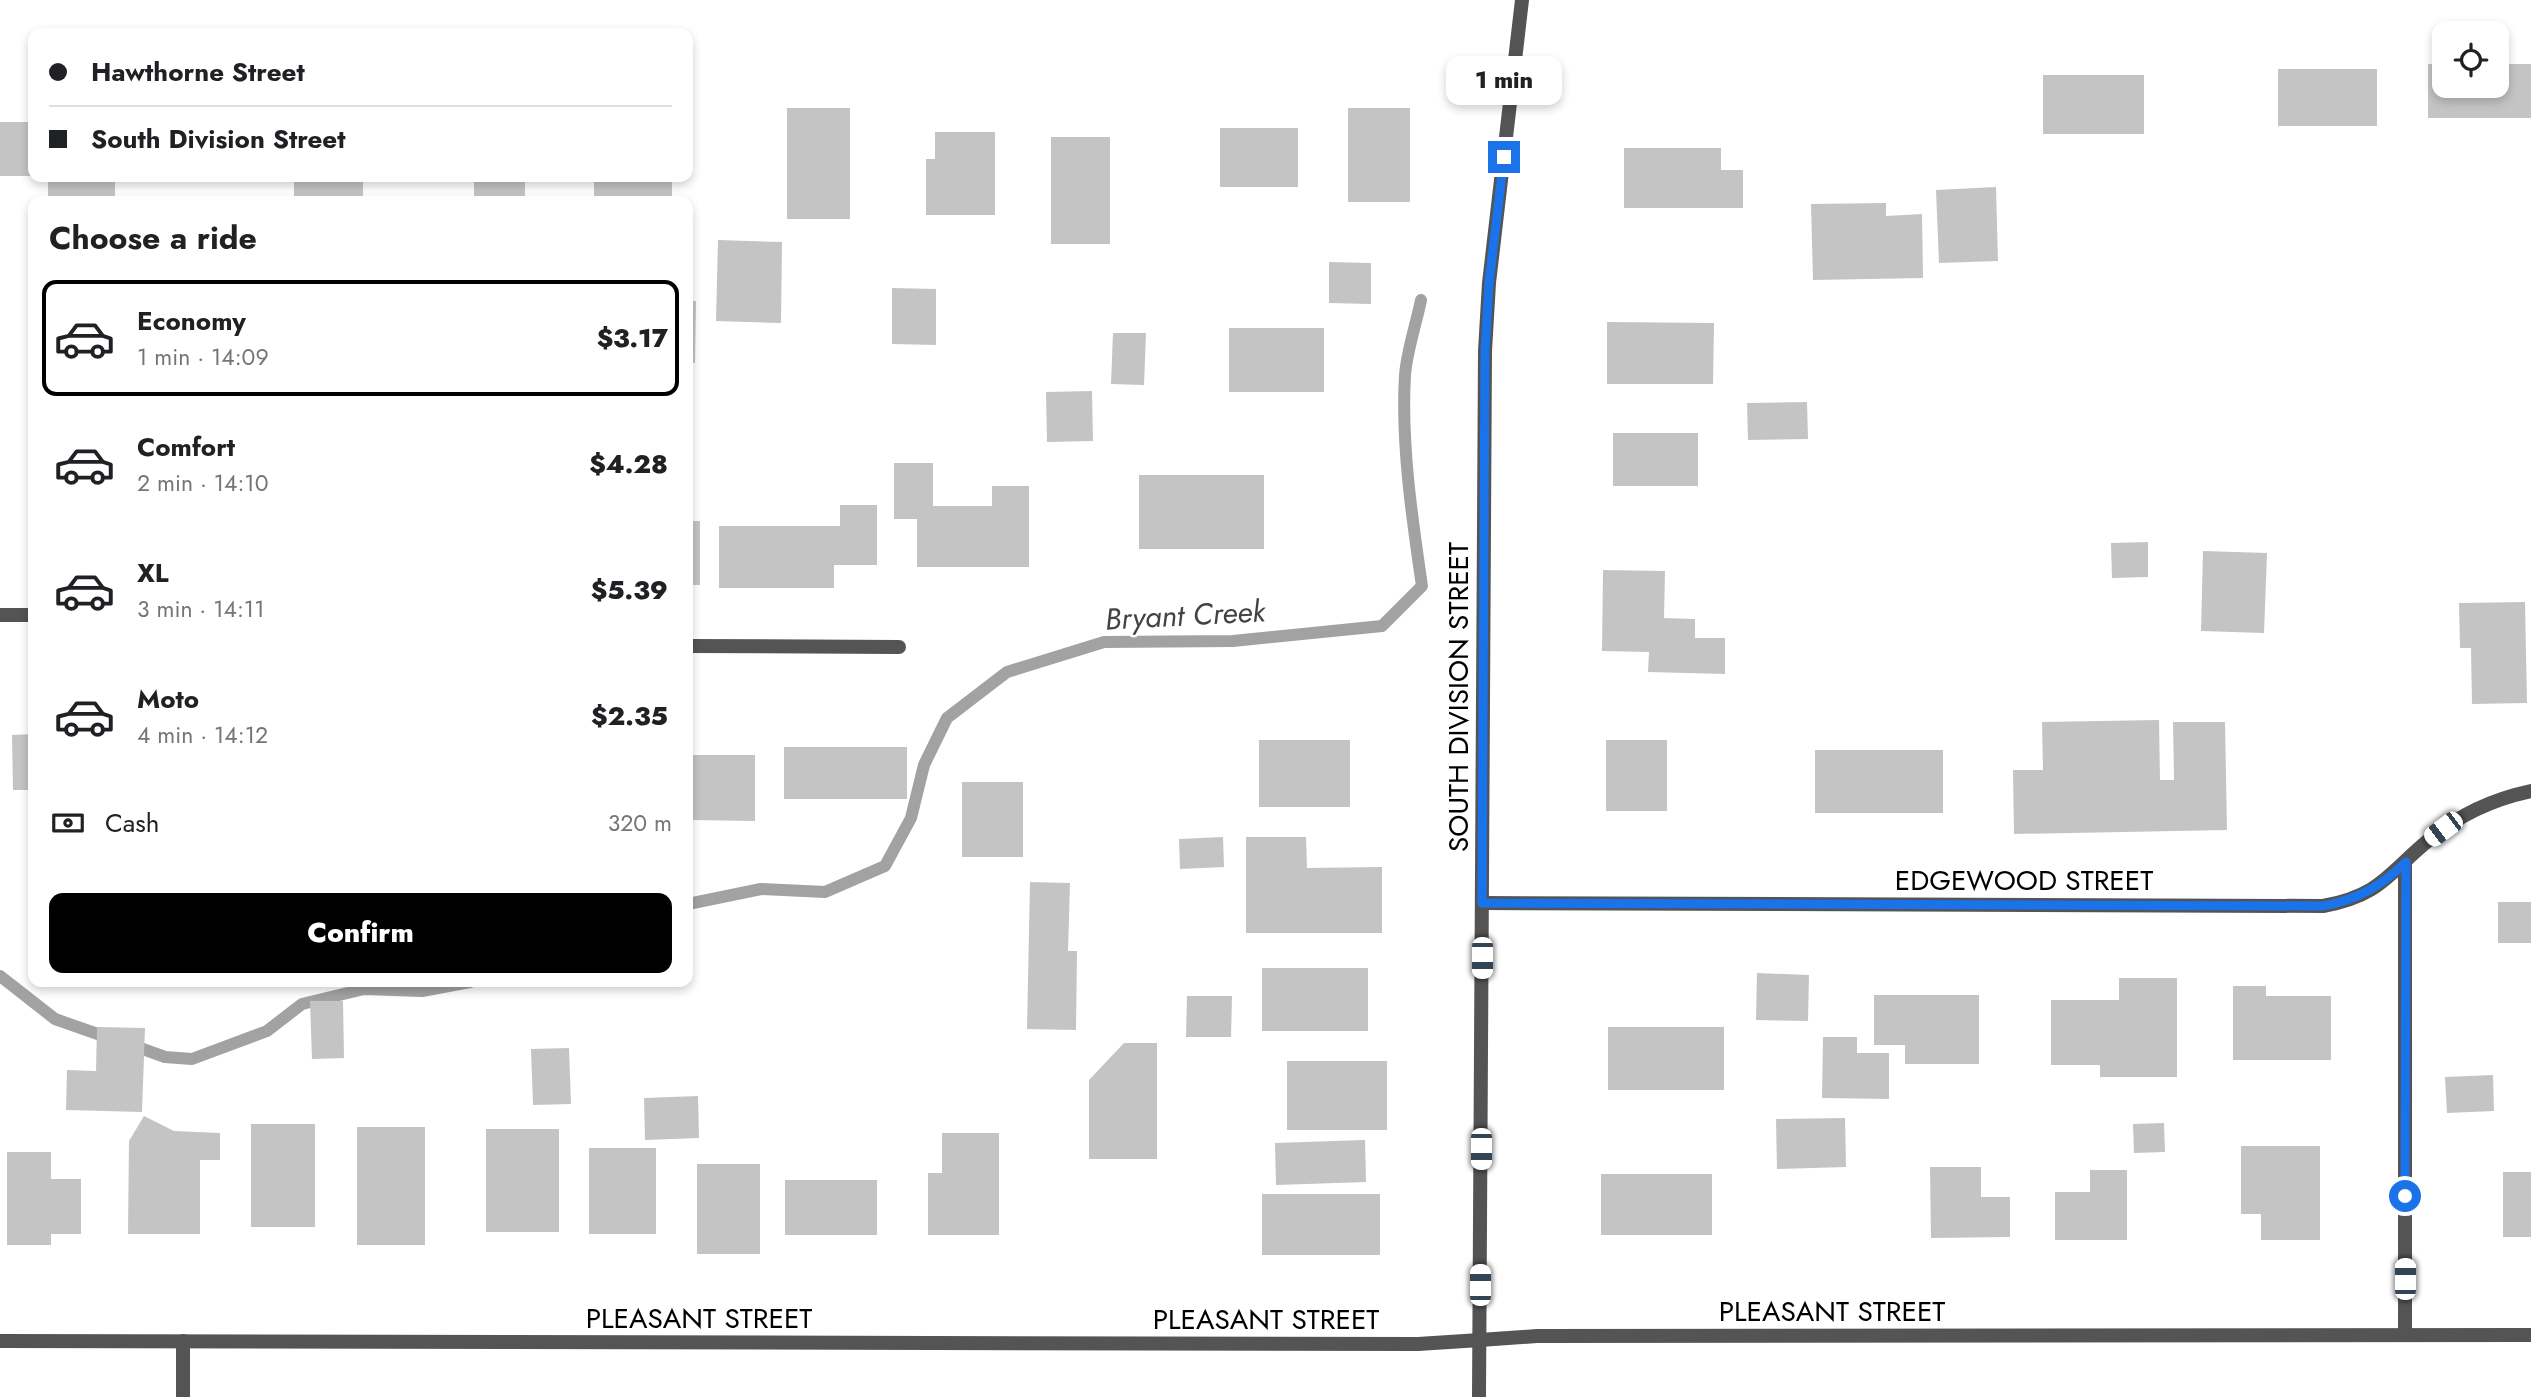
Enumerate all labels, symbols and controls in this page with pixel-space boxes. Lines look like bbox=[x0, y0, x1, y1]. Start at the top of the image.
map controls bbox=[2432, 21, 2509, 98]
button: locate bbox=[2432, 21, 2509, 98]
text: Hawthorne Street bbox=[91, 53, 305, 91]
callout: 1 min bbox=[1446, 55, 1562, 104]
text: 1 min bbox=[1475, 63, 1533, 97]
text: South Division Street bbox=[91, 120, 346, 158]
route end bbox=[1488, 141, 1520, 173]
text: Choose a ride bbox=[49, 215, 257, 261]
text: Economy bbox=[137, 302, 246, 340]
icon: car bbox=[53, 307, 116, 370]
text: $3.17 bbox=[597, 319, 668, 357]
text: 1 min · 14:09 bbox=[137, 340, 269, 374]
text: Comfort bbox=[137, 428, 235, 466]
icon: car bbox=[53, 433, 116, 496]
text: $4.28 bbox=[589, 445, 668, 483]
text: 2 min · 14:10 bbox=[137, 466, 269, 500]
street label: SOUTH DIVISION STREET bbox=[1438, 542, 1479, 852]
text: XL bbox=[137, 554, 169, 592]
icon: car bbox=[53, 559, 116, 622]
text: $5.39 bbox=[591, 571, 668, 609]
water label: Bryant Creek bbox=[1104, 589, 1267, 641]
text: 3 min · 14:11 bbox=[137, 592, 265, 626]
text: Moto bbox=[137, 680, 199, 718]
icon: car bbox=[53, 685, 116, 748]
text: $2.35 bbox=[591, 697, 668, 735]
text: 4 min · 14:12 bbox=[137, 718, 268, 752]
icon: cash bbox=[49, 804, 87, 842]
text: Cash bbox=[105, 804, 159, 842]
text: 320 m bbox=[608, 806, 672, 840]
car bbox=[2420, 808, 2467, 850]
street label: EDGEWOOD STREET bbox=[1895, 860, 2153, 901]
button: Confirm bbox=[49, 893, 672, 973]
car bbox=[1472, 937, 1493, 979]
car bbox=[1471, 1128, 1492, 1170]
route start bbox=[2389, 1180, 2421, 1212]
car bbox=[2395, 1258, 2416, 1300]
car bbox=[1470, 1264, 1491, 1306]
street label: PLEASANT STREET bbox=[1719, 1291, 1945, 1332]
street label: PLEASANT STREET bbox=[586, 1298, 812, 1339]
street label: PLEASANT STREET bbox=[1153, 1299, 1379, 1340]

